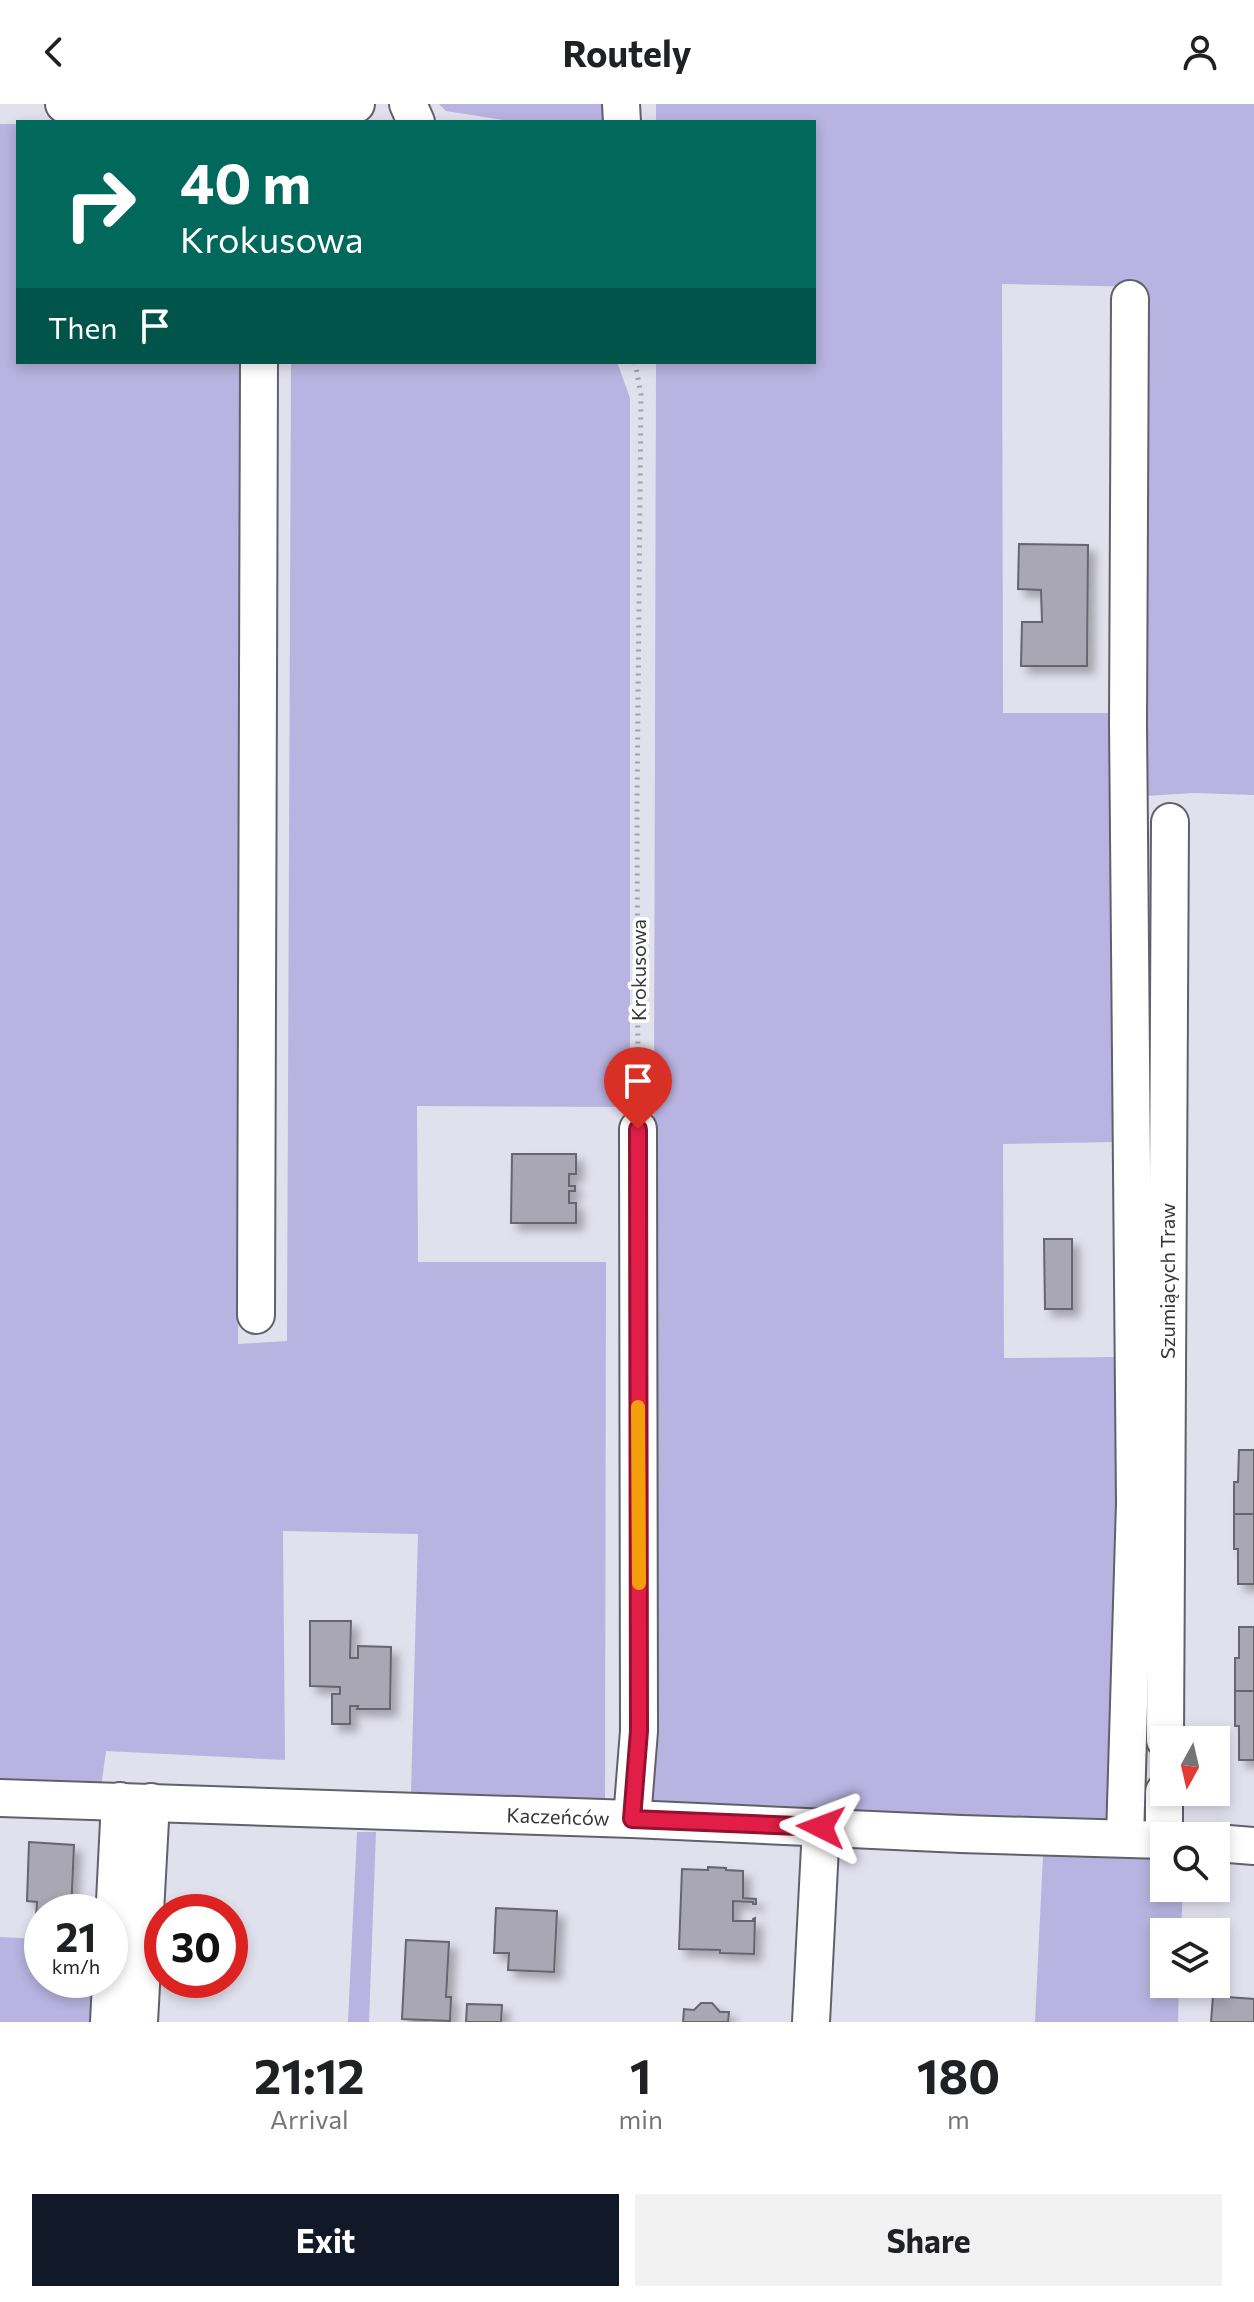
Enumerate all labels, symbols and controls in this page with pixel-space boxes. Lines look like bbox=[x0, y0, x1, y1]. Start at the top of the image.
icon: back bbox=[32, 30, 76, 74]
text: Routely bbox=[562, 30, 692, 74]
icon: person bbox=[1178, 30, 1222, 74]
text: 40 m bbox=[180, 147, 311, 216]
icon: right bbox=[48, 152, 152, 256]
text: Krokusowa bbox=[180, 216, 364, 260]
icon: arrive bbox=[133, 304, 177, 348]
text: Then bbox=[48, 308, 117, 345]
street label: Krokusowa bbox=[626, 919, 650, 1021]
pin bbox=[604, 1047, 672, 1129]
icon: arrive bbox=[616, 1059, 660, 1103]
street label: Szumiących Traw bbox=[1155, 1203, 1179, 1359]
north arrow bbox=[1150, 1726, 1230, 1806]
map controls bbox=[1150, 1726, 1230, 1998]
position arrow bbox=[779, 1785, 863, 1869]
street label: Kaczeńców bbox=[506, 1802, 610, 1830]
button: search bbox=[1150, 1822, 1230, 1902]
speed limit sign: 30 bbox=[144, 1894, 248, 1998]
text: 21 bbox=[56, 1911, 96, 1960]
button: layers bbox=[1150, 1918, 1230, 1998]
text: km/h bbox=[52, 1954, 100, 1978]
text: 21:12 bbox=[254, 2045, 365, 2104]
text: 1 bbox=[630, 2045, 652, 2104]
text: 180 bbox=[917, 2045, 1000, 2104]
text: Arrival bbox=[270, 2103, 349, 2134]
text: min bbox=[619, 2103, 663, 2134]
text: m bbox=[947, 2103, 970, 2134]
button: Exit bbox=[32, 2194, 619, 2286]
button: Share bbox=[635, 2194, 1222, 2286]

